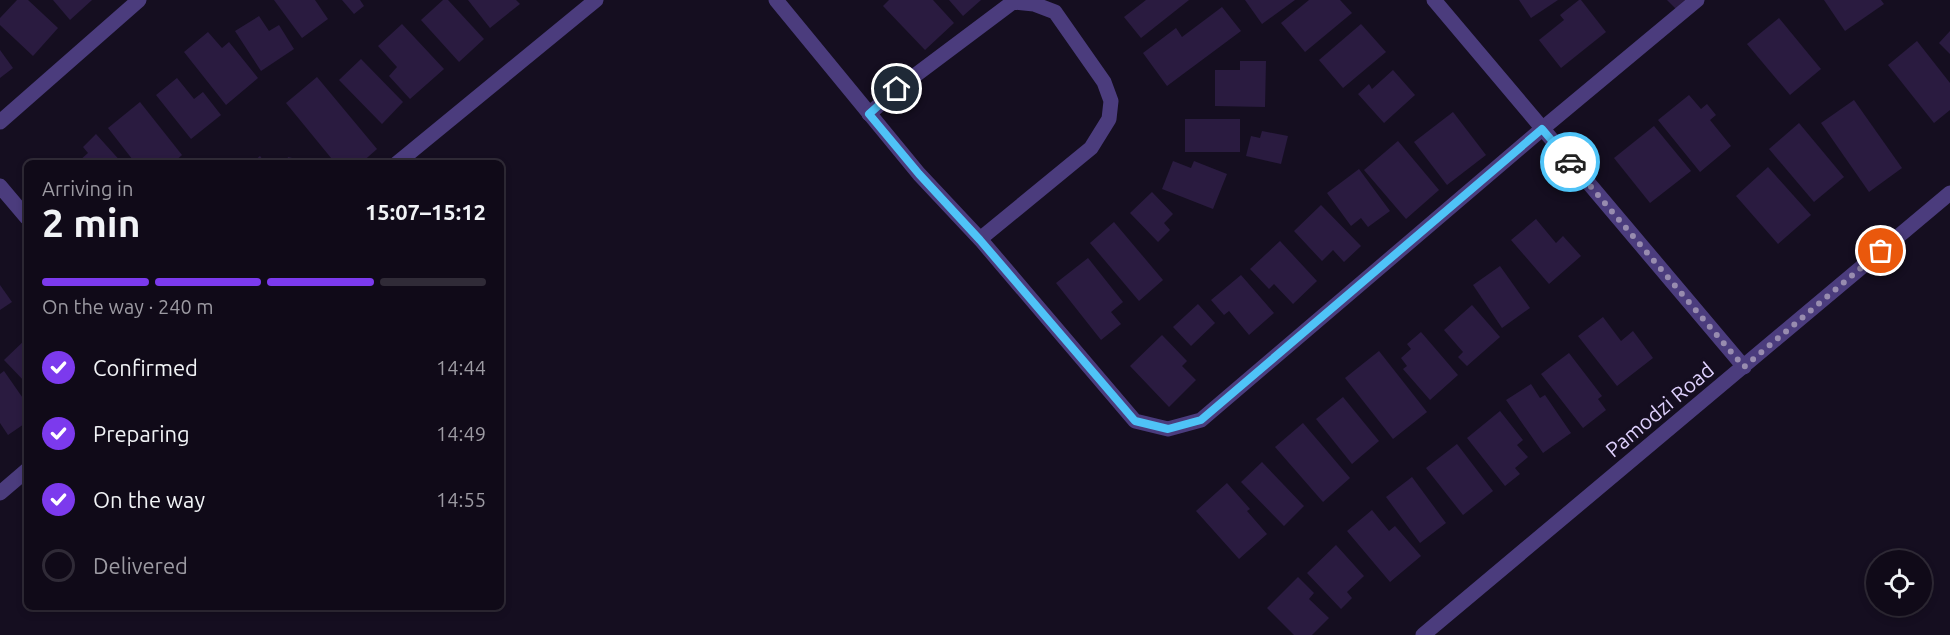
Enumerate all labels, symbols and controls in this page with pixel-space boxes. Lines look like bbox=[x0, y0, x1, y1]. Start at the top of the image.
pin bbox=[871, 63, 922, 114]
icon: home bbox=[880, 72, 913, 105]
courier bbox=[1540, 132, 1600, 192]
icon: car bbox=[1554, 146, 1587, 179]
text: Arriving in bbox=[42, 177, 133, 200]
text: 15:07–15:12 bbox=[365, 199, 486, 224]
text: 2 min bbox=[42, 201, 141, 244]
pin bbox=[1855, 225, 1906, 276]
icon: bag bbox=[1864, 234, 1897, 267]
text: On the way · 240 m bbox=[42, 295, 214, 318]
icon: check bbox=[42, 351, 75, 384]
text: Confirmed bbox=[93, 355, 198, 380]
text: 14:44 bbox=[436, 356, 486, 379]
street label: Pamodzi Road bbox=[1600, 357, 1718, 461]
icon: check bbox=[42, 417, 75, 450]
text: Preparing bbox=[93, 421, 190, 446]
text: 14:49 bbox=[436, 422, 486, 445]
icon: check bbox=[42, 483, 75, 516]
text: On the way bbox=[93, 487, 205, 512]
text: 14:55 bbox=[436, 488, 486, 511]
map controls bbox=[1866, 550, 1932, 616]
button: locate bbox=[1866, 550, 1932, 616]
text: Delivered bbox=[93, 553, 188, 578]

